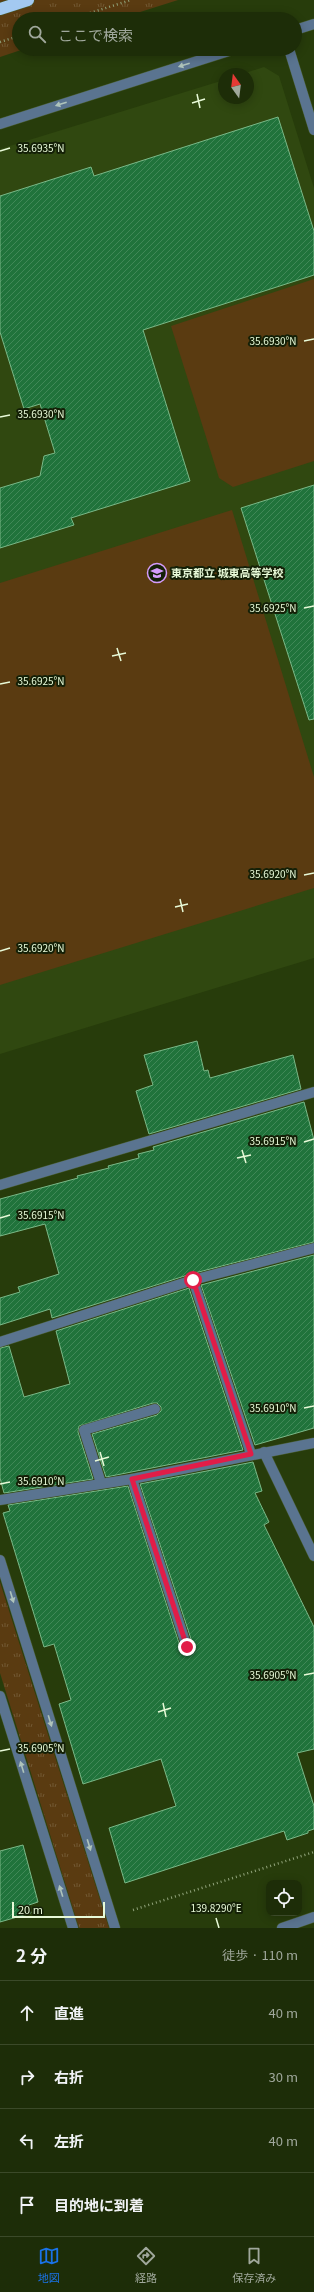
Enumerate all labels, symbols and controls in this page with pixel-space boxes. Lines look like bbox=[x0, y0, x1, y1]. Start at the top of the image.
search box bbox=[12, 12, 302, 56]
icon: search bbox=[26, 23, 48, 45]
text: ここで検索 bbox=[58, 24, 133, 45]
one-way arrow bbox=[178, 62, 190, 68]
north arrow bbox=[218, 68, 254, 104]
one-way arrow bbox=[54, 102, 66, 108]
text: 35.6935°N bbox=[17, 140, 65, 155]
text: 35.6930°N bbox=[249, 333, 297, 348]
text: 35.6930°N bbox=[17, 406, 65, 421]
school or university icon: 東京都立 城東高等学校 bbox=[146, 562, 168, 584]
place label: 東京都立 城東高等学校 bbox=[171, 564, 284, 580]
text: 35.6925°N bbox=[249, 600, 297, 615]
text: 35.6925°N bbox=[17, 673, 65, 688]
text: 35.6920°N bbox=[249, 866, 297, 881]
text: 35.6920°N bbox=[17, 940, 65, 955]
text: 35.6915°N bbox=[249, 1133, 297, 1148]
text: 35.6915°N bbox=[17, 1207, 65, 1222]
route start bbox=[184, 1271, 202, 1289]
text: 35.6910°N bbox=[249, 1400, 297, 1415]
text: 35.6910°N bbox=[17, 1473, 65, 1488]
one-way arrow bbox=[9, 1591, 15, 1603]
route end bbox=[178, 1638, 196, 1656]
text: 35.6905°N bbox=[249, 1667, 297, 1682]
one-way arrow bbox=[47, 1716, 53, 1728]
text: 35.6905°N bbox=[17, 1740, 65, 1755]
one-way arrow bbox=[19, 1760, 25, 1772]
one-way arrow bbox=[86, 1840, 92, 1852]
map controls bbox=[266, 1880, 302, 1916]
button: locate bbox=[266, 1880, 302, 1916]
one-way arrow bbox=[58, 1884, 64, 1896]
scale bar bbox=[12, 1900, 105, 1919]
text: 139.8290°E bbox=[190, 1900, 242, 1915]
text: 20 m bbox=[18, 1901, 43, 1917]
text: 2 分 bbox=[16, 1942, 47, 1967]
text: 徒歩 · 110 m bbox=[222, 1945, 298, 1964]
icon: ahead bbox=[16, 2002, 38, 2024]
text: 直進 bbox=[54, 2002, 84, 2023]
text: 40 m bbox=[269, 2003, 298, 2022]
icon: right bbox=[16, 2066, 38, 2088]
text: 右折 bbox=[54, 2066, 84, 2087]
text: 30 m bbox=[269, 2067, 298, 2086]
icon: left bbox=[16, 2130, 38, 2152]
text: 左折 bbox=[54, 2130, 84, 2151]
text: 40 m bbox=[269, 2131, 298, 2150]
icon: arrive bbox=[16, 2194, 38, 2216]
text: 目的地に到着 bbox=[54, 2194, 144, 2215]
tab: 地図 bbox=[38, 2245, 60, 2285]
tab: 経路 bbox=[135, 2245, 157, 2285]
tab: 保存済み bbox=[232, 2245, 276, 2285]

